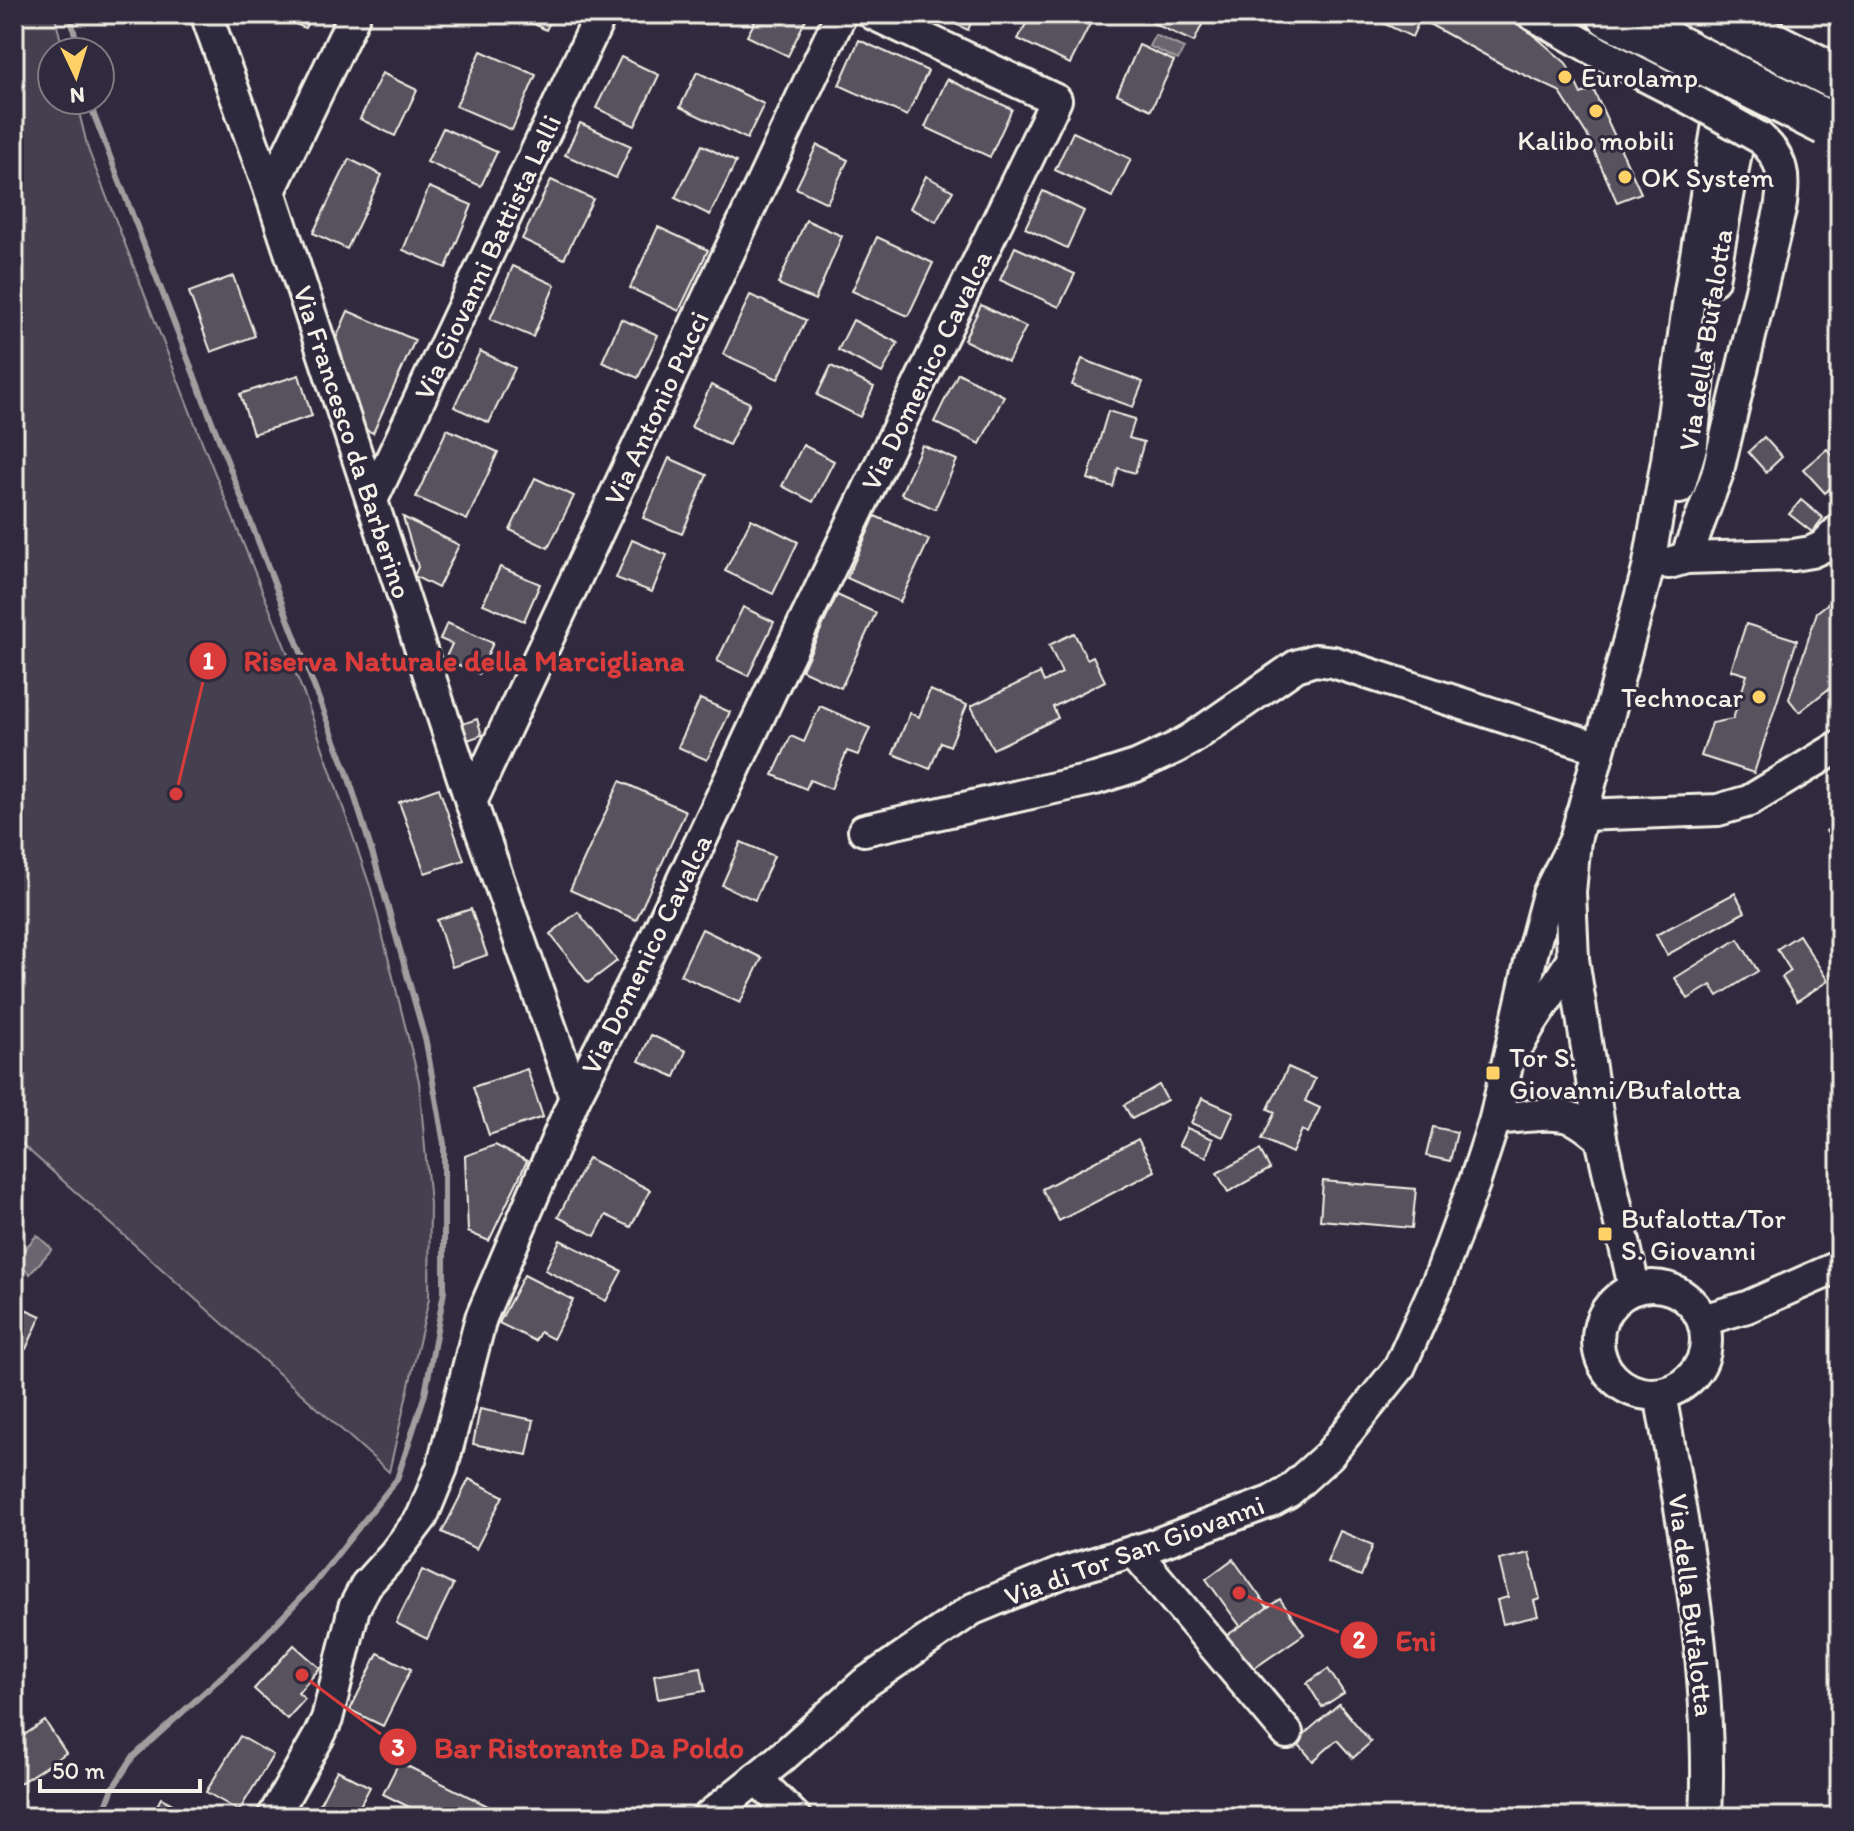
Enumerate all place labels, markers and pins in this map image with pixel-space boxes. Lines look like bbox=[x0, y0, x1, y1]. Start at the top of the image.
place label: Eurolamp bbox=[1581, 60, 1698, 94]
marker: Eurolamp bbox=[1556, 68, 1574, 86]
marker: Kalibo mobili bbox=[1587, 102, 1605, 120]
place label: Kalibo mobili bbox=[1517, 123, 1675, 157]
place label: OK System bbox=[1641, 160, 1775, 194]
marker: OK System bbox=[1616, 168, 1634, 186]
callout: Riserva Naturale della Marcigliana bbox=[188, 634, 700, 688]
place label: Technocar bbox=[1621, 680, 1743, 714]
marker: Technocar bbox=[1750, 688, 1768, 706]
place label: Tor S. Giovanni/Bufalotta bbox=[1509, 1040, 1742, 1106]
marker: Tor S. Giovanni/Bufalotta bbox=[1484, 1064, 1502, 1082]
place label: Bufalotta/Tor S. Giovanni bbox=[1621, 1201, 1786, 1267]
marker: Bufalotta/Tor S. Giovanni bbox=[1596, 1225, 1614, 1243]
callout: Eni bbox=[1339, 1613, 1452, 1667]
callout: Bar Ristorante Da Poldo bbox=[378, 1720, 760, 1774]

